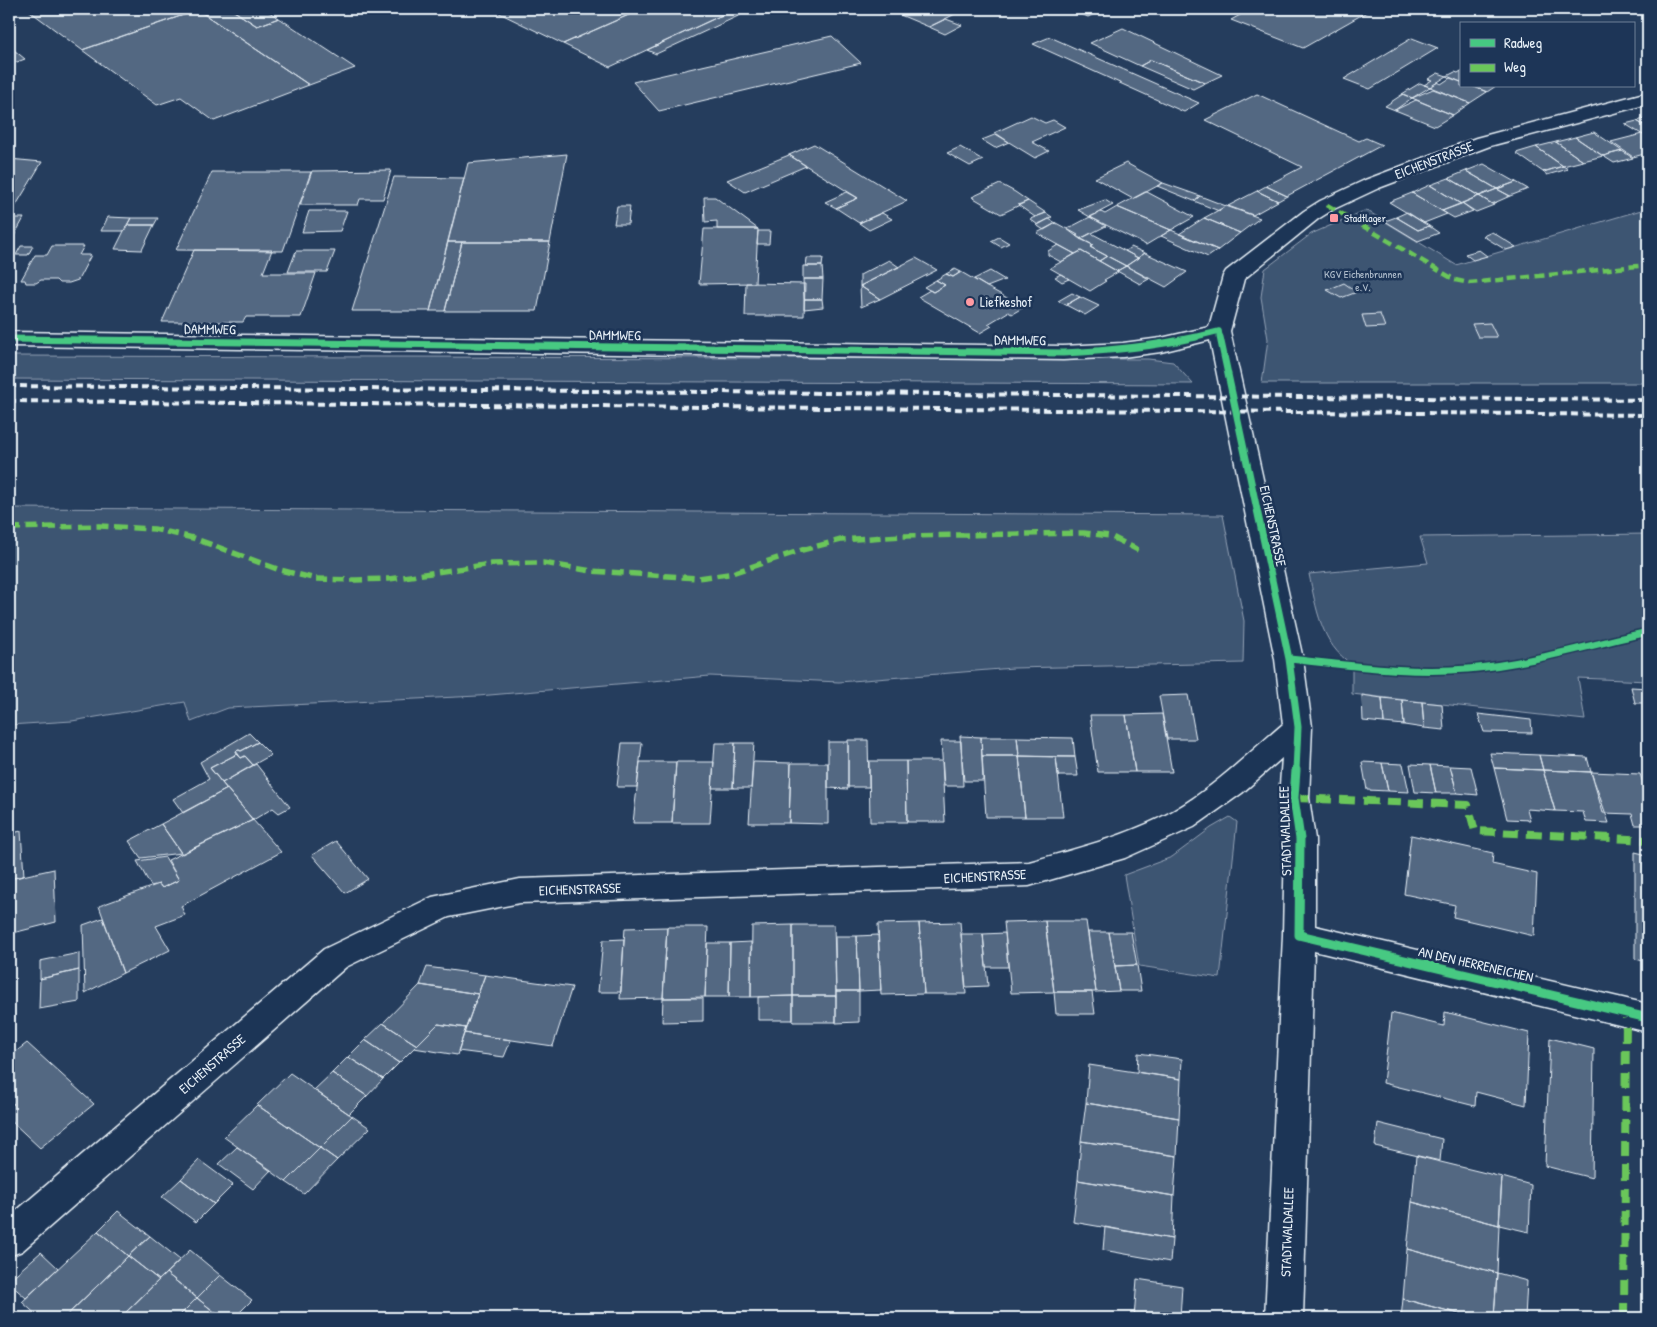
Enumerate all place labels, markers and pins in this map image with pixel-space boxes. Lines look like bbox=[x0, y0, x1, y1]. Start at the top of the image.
place label: Stadtlager bbox=[1344, 211, 1387, 225]
marker: Stadtlager bbox=[1328, 212, 1340, 224]
place label: Liefkeshof bbox=[980, 292, 1032, 311]
marker: Liefkeshof bbox=[964, 296, 976, 308]

